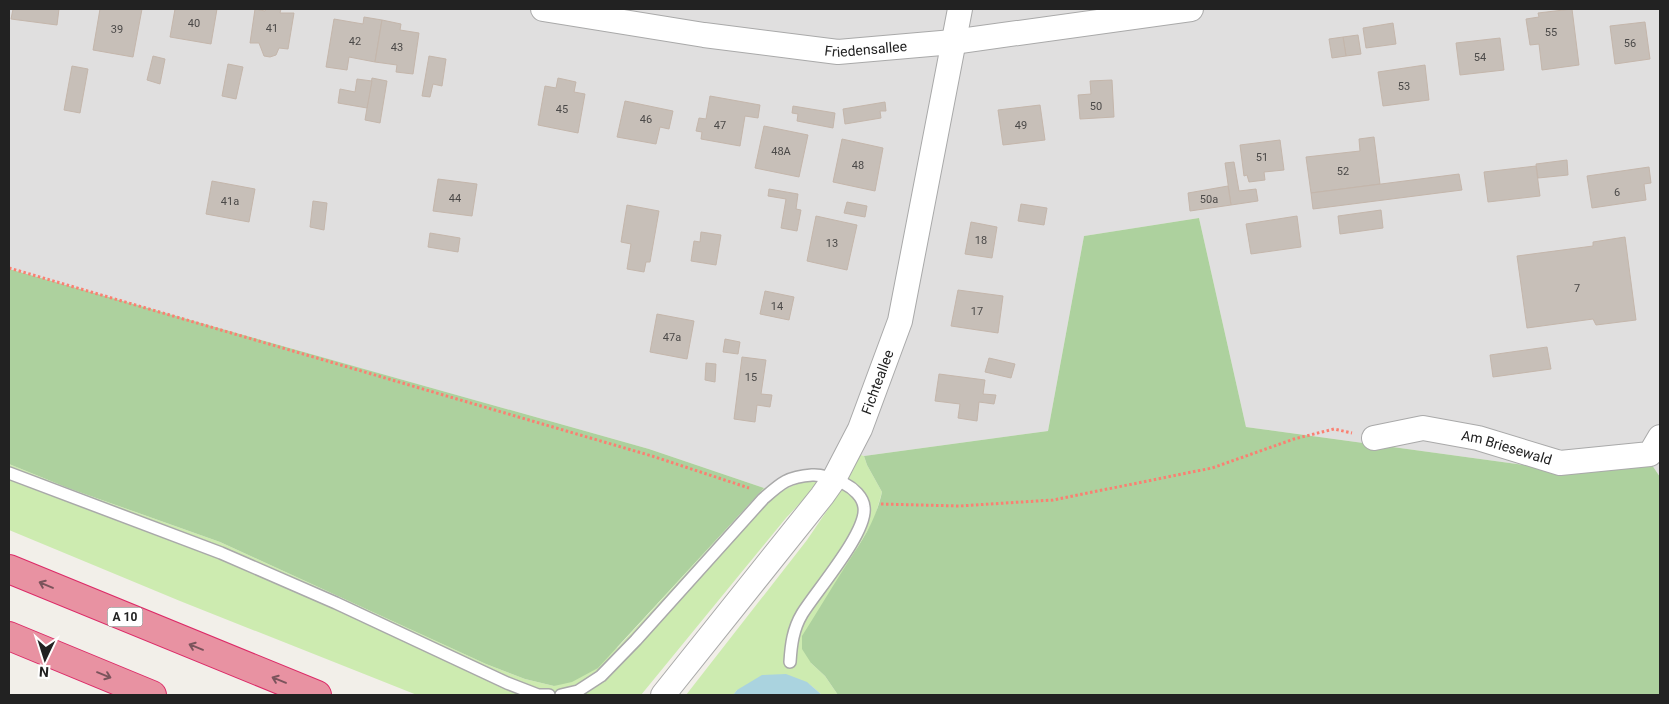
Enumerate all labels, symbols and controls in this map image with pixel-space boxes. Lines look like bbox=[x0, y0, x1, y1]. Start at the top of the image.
house number: 40 bbox=[188, 17, 200, 30]
house number: 41 bbox=[266, 22, 278, 35]
house number: 39 bbox=[111, 23, 123, 36]
house number: 55 bbox=[1545, 26, 1557, 39]
house number: 42 bbox=[349, 35, 361, 48]
house number: 56 bbox=[1624, 37, 1636, 50]
street label: Friedensallee bbox=[824, 38, 908, 60]
house number: 43 bbox=[391, 41, 403, 54]
house number: 54 bbox=[1474, 51, 1486, 64]
house number: 53 bbox=[1398, 80, 1410, 93]
house number: 50 bbox=[1090, 100, 1102, 113]
house number: 45 bbox=[556, 103, 568, 116]
house number: 46 bbox=[640, 113, 652, 126]
house number: 47 bbox=[714, 119, 726, 132]
house number: 49 bbox=[1015, 119, 1027, 132]
house number: 48A bbox=[771, 145, 792, 158]
house number: 51 bbox=[1256, 151, 1268, 164]
house number: 48 bbox=[852, 159, 864, 172]
house number: 52 bbox=[1337, 165, 1349, 178]
house number: 6 bbox=[1614, 186, 1620, 199]
house number: 44 bbox=[449, 192, 461, 205]
house number: 50a bbox=[1200, 193, 1218, 206]
house number: 41a bbox=[221, 195, 239, 208]
house number: 18 bbox=[975, 234, 987, 247]
house number: 13 bbox=[826, 237, 838, 250]
house number: 7 bbox=[1574, 282, 1580, 295]
house number: 14 bbox=[771, 300, 783, 313]
house number: 17 bbox=[971, 305, 983, 318]
house number: 47a bbox=[663, 331, 681, 344]
street label: Fichteallee bbox=[858, 348, 897, 416]
house number: 15 bbox=[745, 371, 757, 384]
street label: Am Briesewald bbox=[1460, 427, 1554, 468]
one-way arrow bbox=[39, 579, 54, 589]
road number: A 10 bbox=[108, 608, 142, 626]
north arrow bbox=[20, 634, 70, 684]
one-way arrow bbox=[189, 641, 204, 651]
text: N bbox=[39, 664, 50, 680]
one-way arrow bbox=[96, 672, 111, 681]
one-way arrow bbox=[272, 675, 287, 684]

